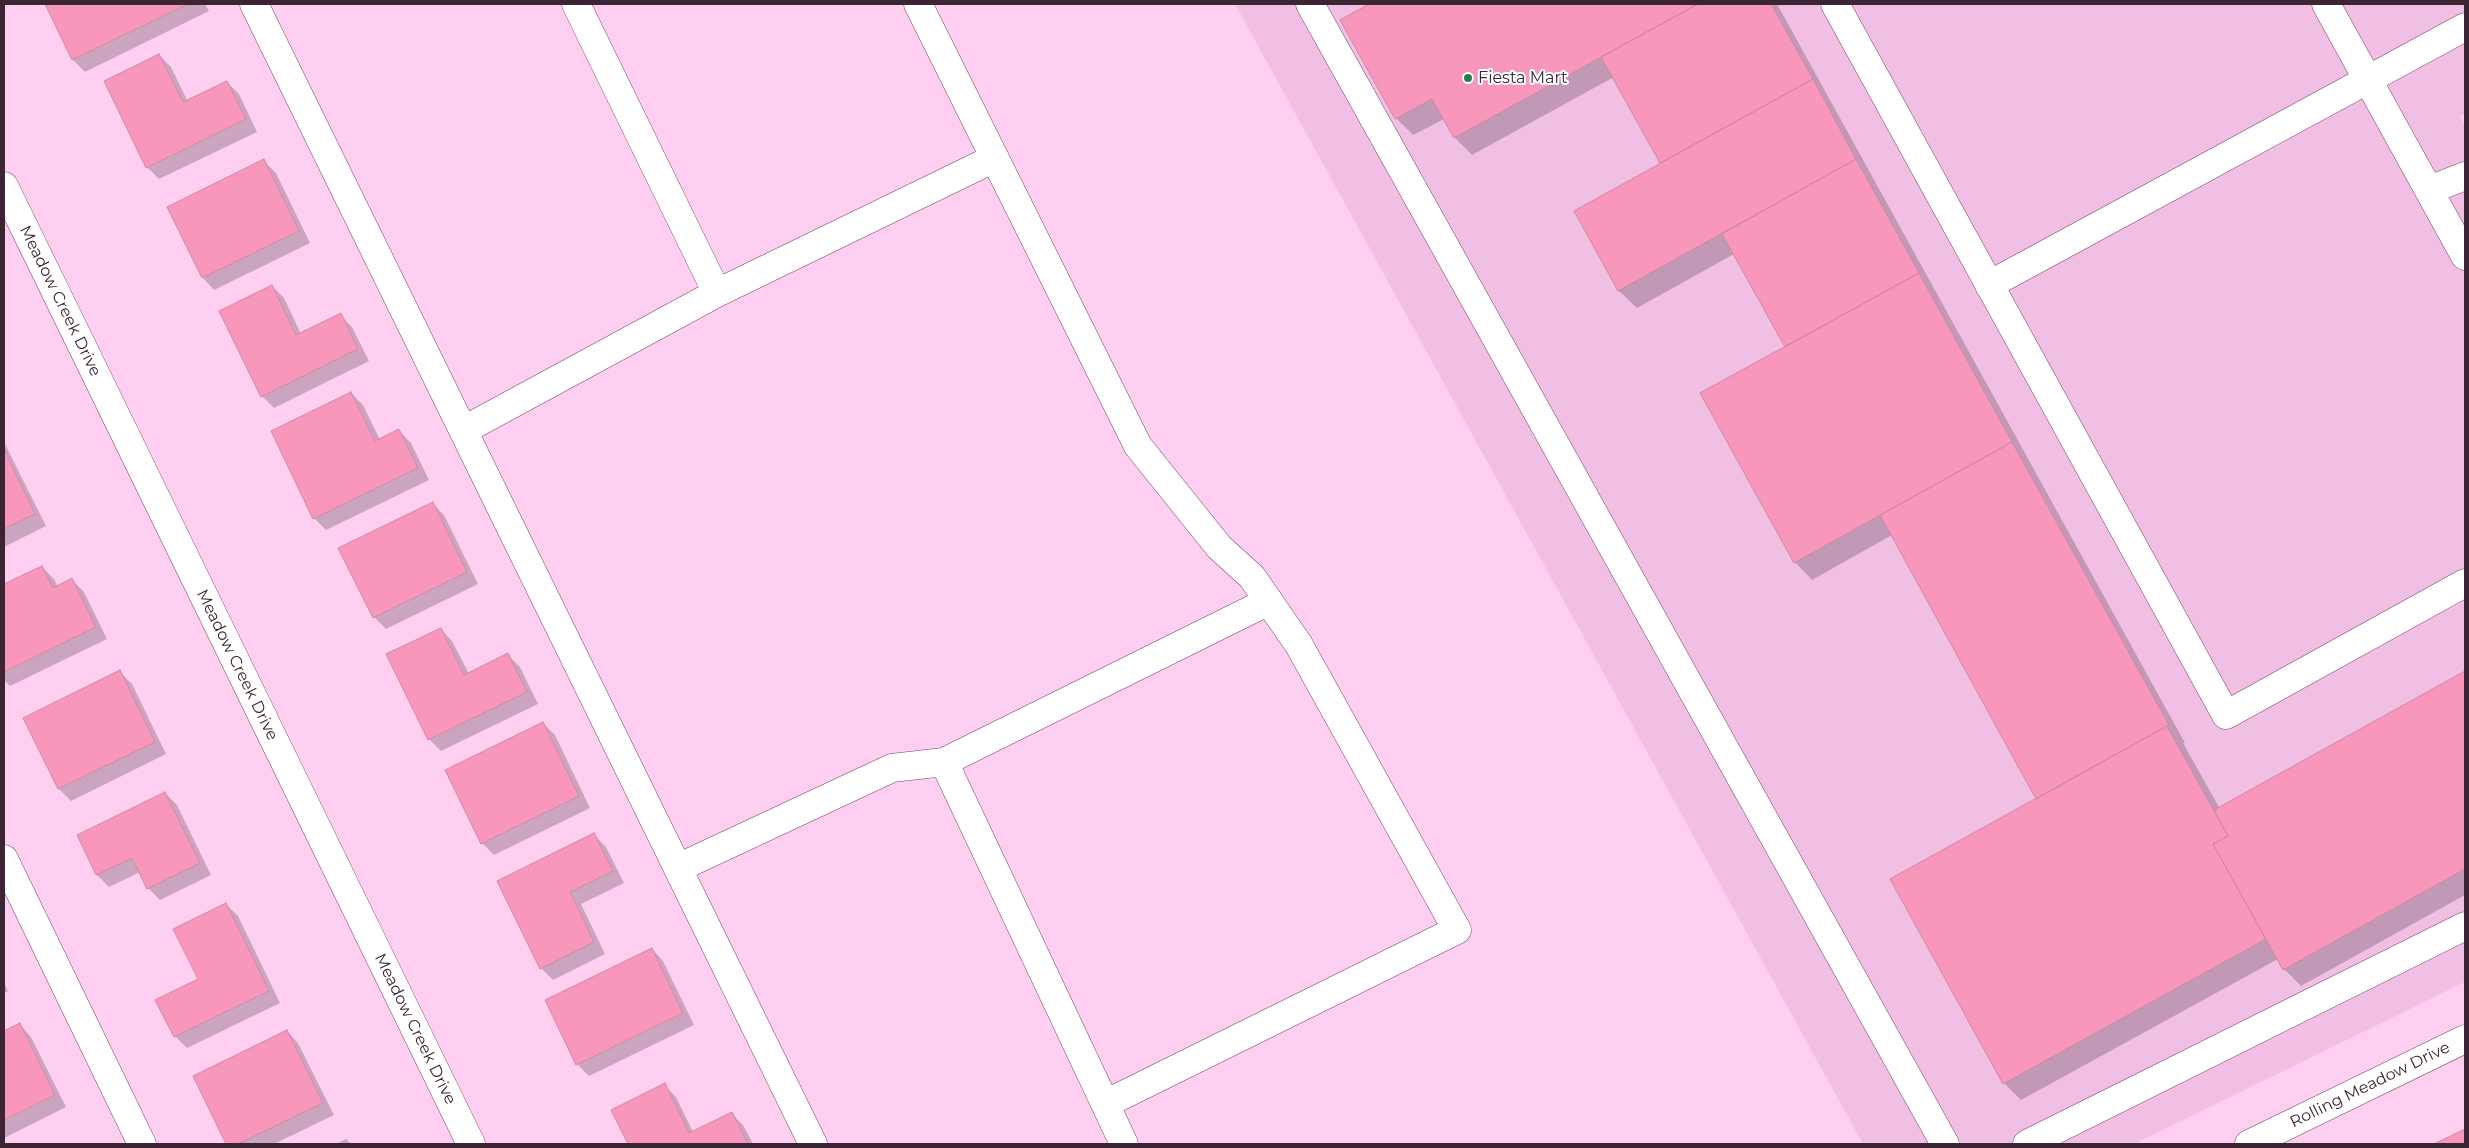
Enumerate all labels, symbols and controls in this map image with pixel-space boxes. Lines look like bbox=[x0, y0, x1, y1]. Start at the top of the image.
place label: Fiesta Mart bbox=[1478, 68, 1568, 88]
marker: Fiesta Mart bbox=[1462, 72, 1474, 84]
street label: Meadow Creek Drive bbox=[15, 222, 105, 380]
street label: Meadow Creek Drive bbox=[192, 586, 282, 744]
street label: Meadow Creek Drive bbox=[370, 950, 460, 1108]
street label: Rolling Meadow Drive bbox=[2287, 1038, 2453, 1132]

